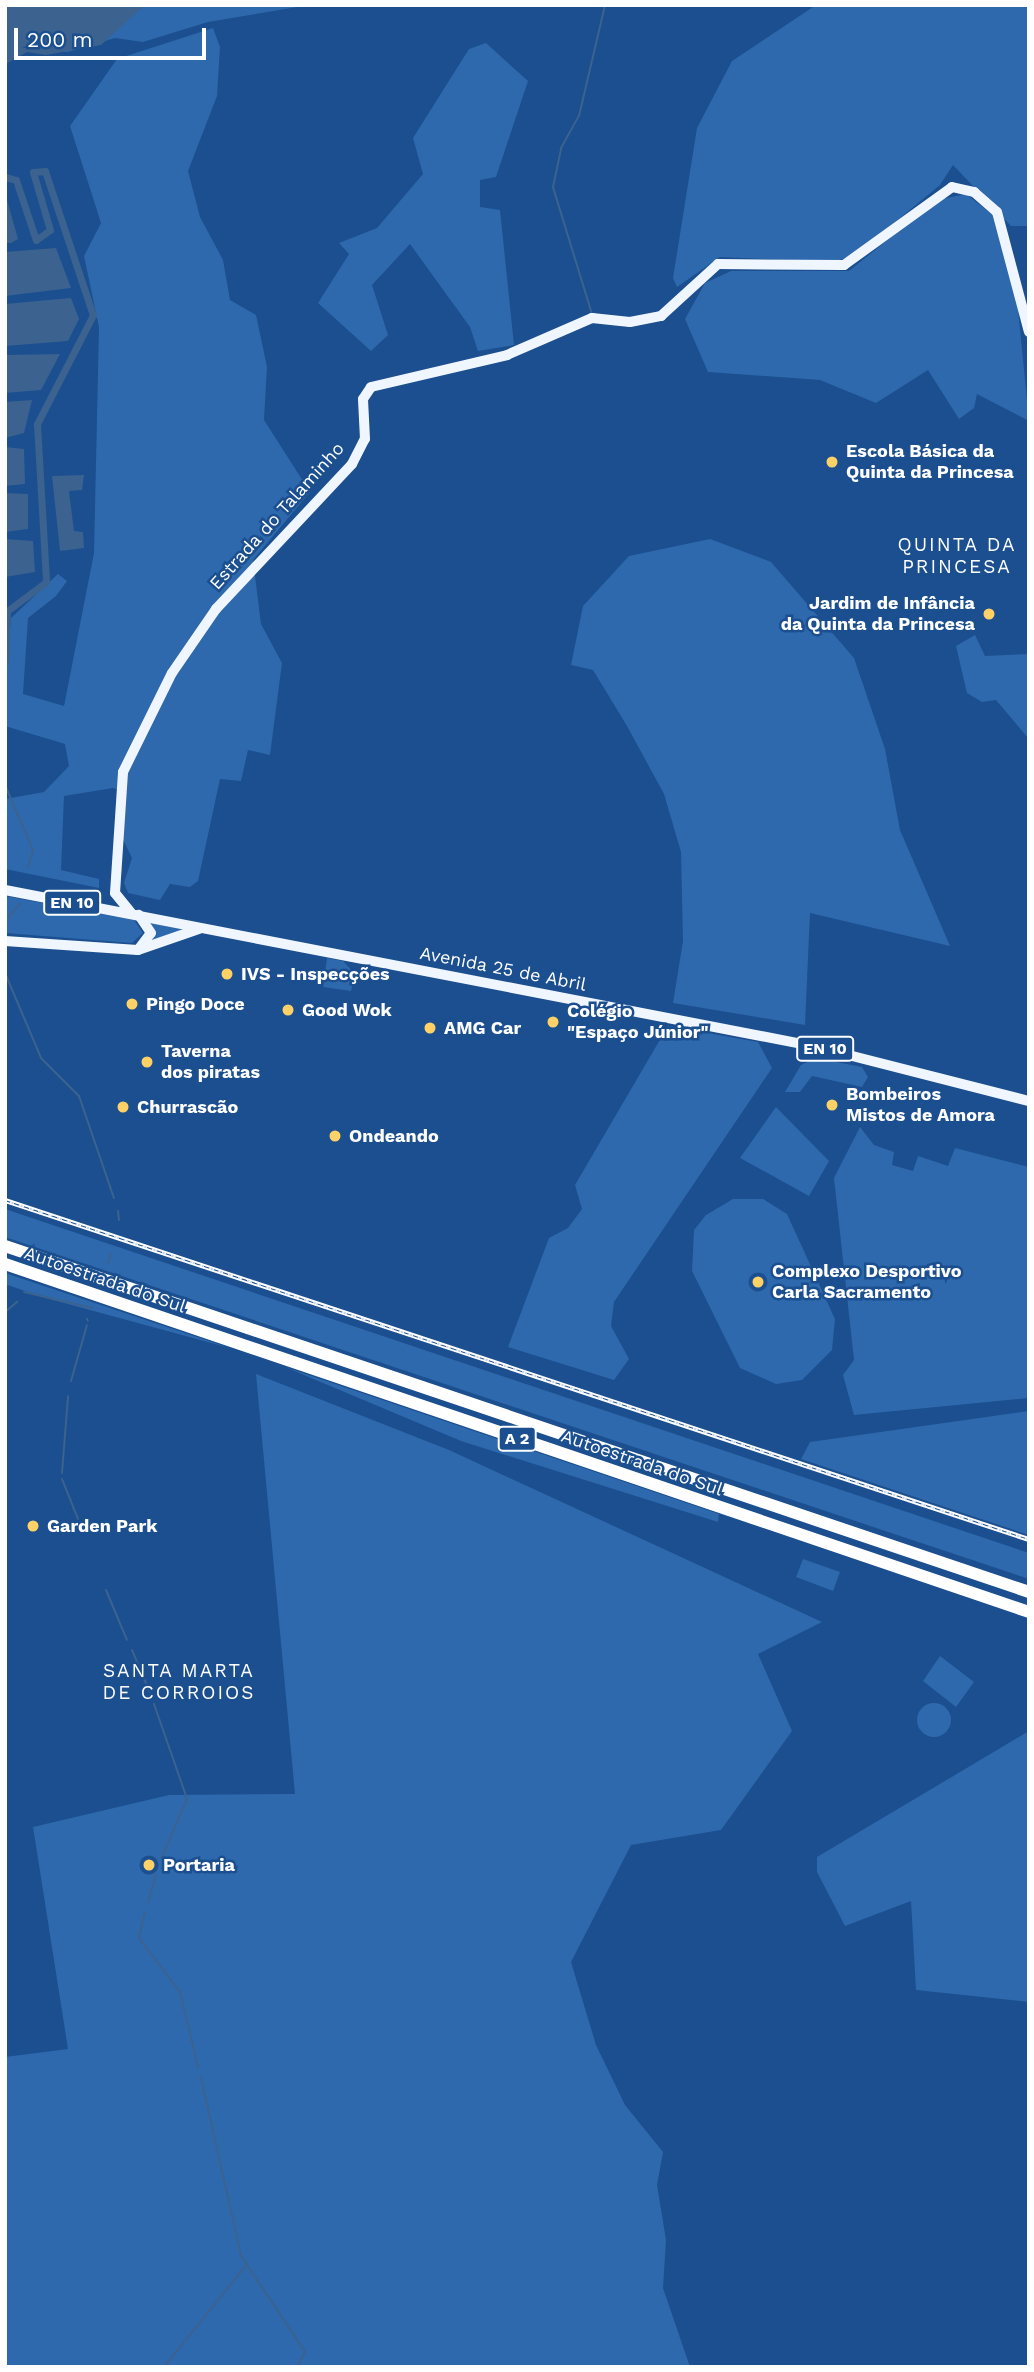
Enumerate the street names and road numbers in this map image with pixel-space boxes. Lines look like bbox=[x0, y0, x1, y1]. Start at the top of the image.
street label: Estrada do Talaminho bbox=[205, 438, 349, 594]
road number: EN 10 bbox=[42, 890, 102, 916]
street label: Avenida 25 de Abril bbox=[417, 942, 589, 996]
road number: EN 10 bbox=[795, 1036, 855, 1062]
street label: Autoestrada do Sul bbox=[21, 1242, 189, 1318]
street label: Autoestrada do Sul bbox=[558, 1425, 726, 1501]
road number: A 2 bbox=[496, 1427, 538, 1452]

